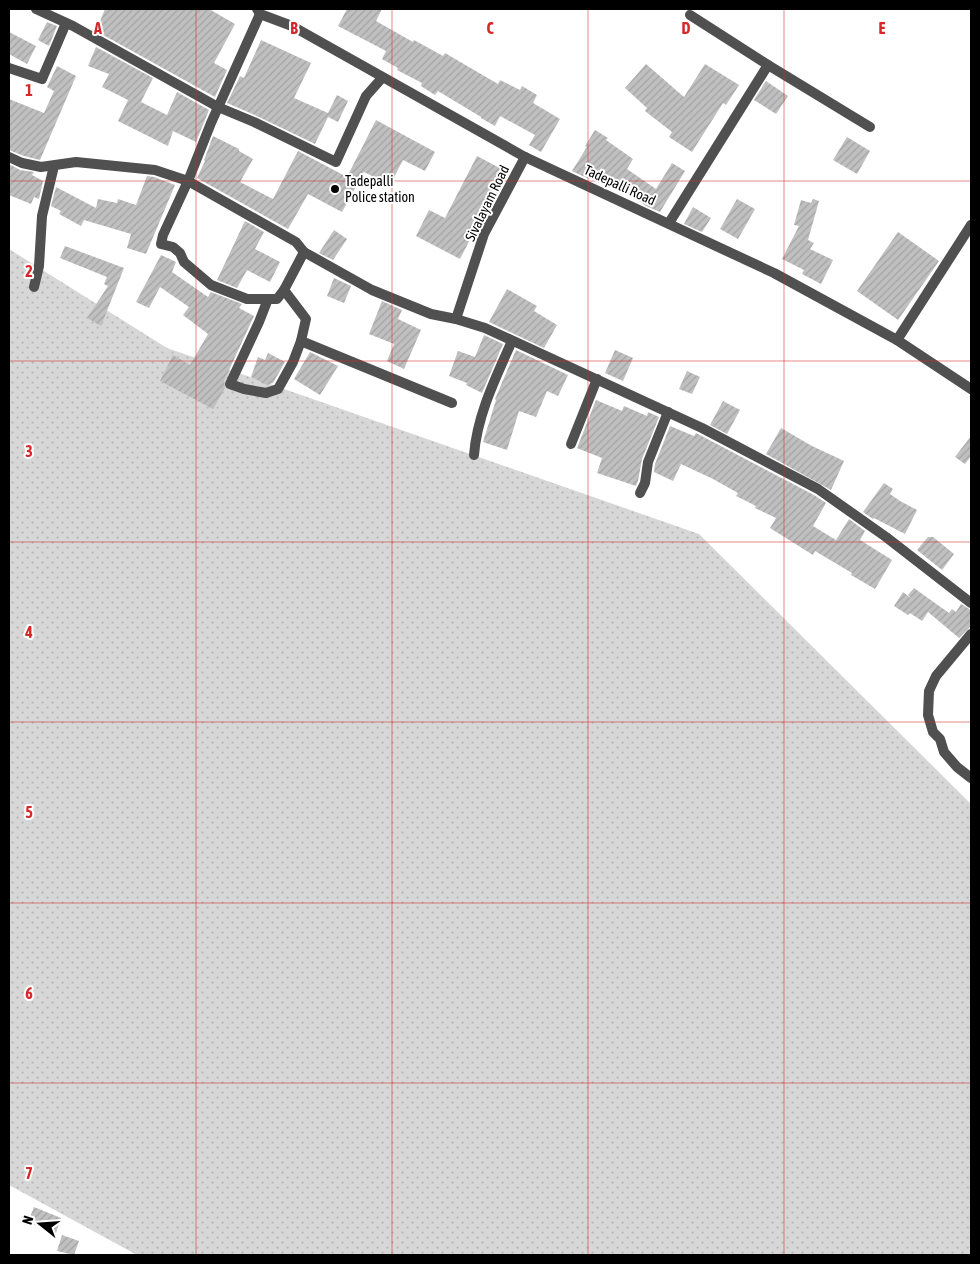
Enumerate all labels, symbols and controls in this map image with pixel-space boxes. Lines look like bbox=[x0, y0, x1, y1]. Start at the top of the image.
text: A bbox=[93, 19, 102, 37]
text: B bbox=[290, 19, 298, 37]
text: C bbox=[486, 19, 494, 37]
text: D bbox=[682, 19, 691, 37]
text: E bbox=[879, 19, 886, 37]
text: 1 bbox=[25, 81, 33, 99]
street label: Tadepalli Road bbox=[582, 161, 658, 209]
street label: Sivalayam Road bbox=[462, 162, 512, 244]
place label: Tadepalli Police station bbox=[345, 173, 415, 205]
marker: Tadepalli Police station bbox=[329, 183, 341, 195]
text: 2 bbox=[25, 262, 33, 280]
text: 3 bbox=[25, 442, 33, 460]
text: 4 bbox=[24, 623, 33, 641]
text: 5 bbox=[25, 803, 33, 821]
text: 6 bbox=[25, 984, 33, 1002]
text: 7 bbox=[25, 1164, 33, 1182]
north arrow bbox=[15, 1199, 65, 1249]
text: N bbox=[19, 1214, 36, 1226]

